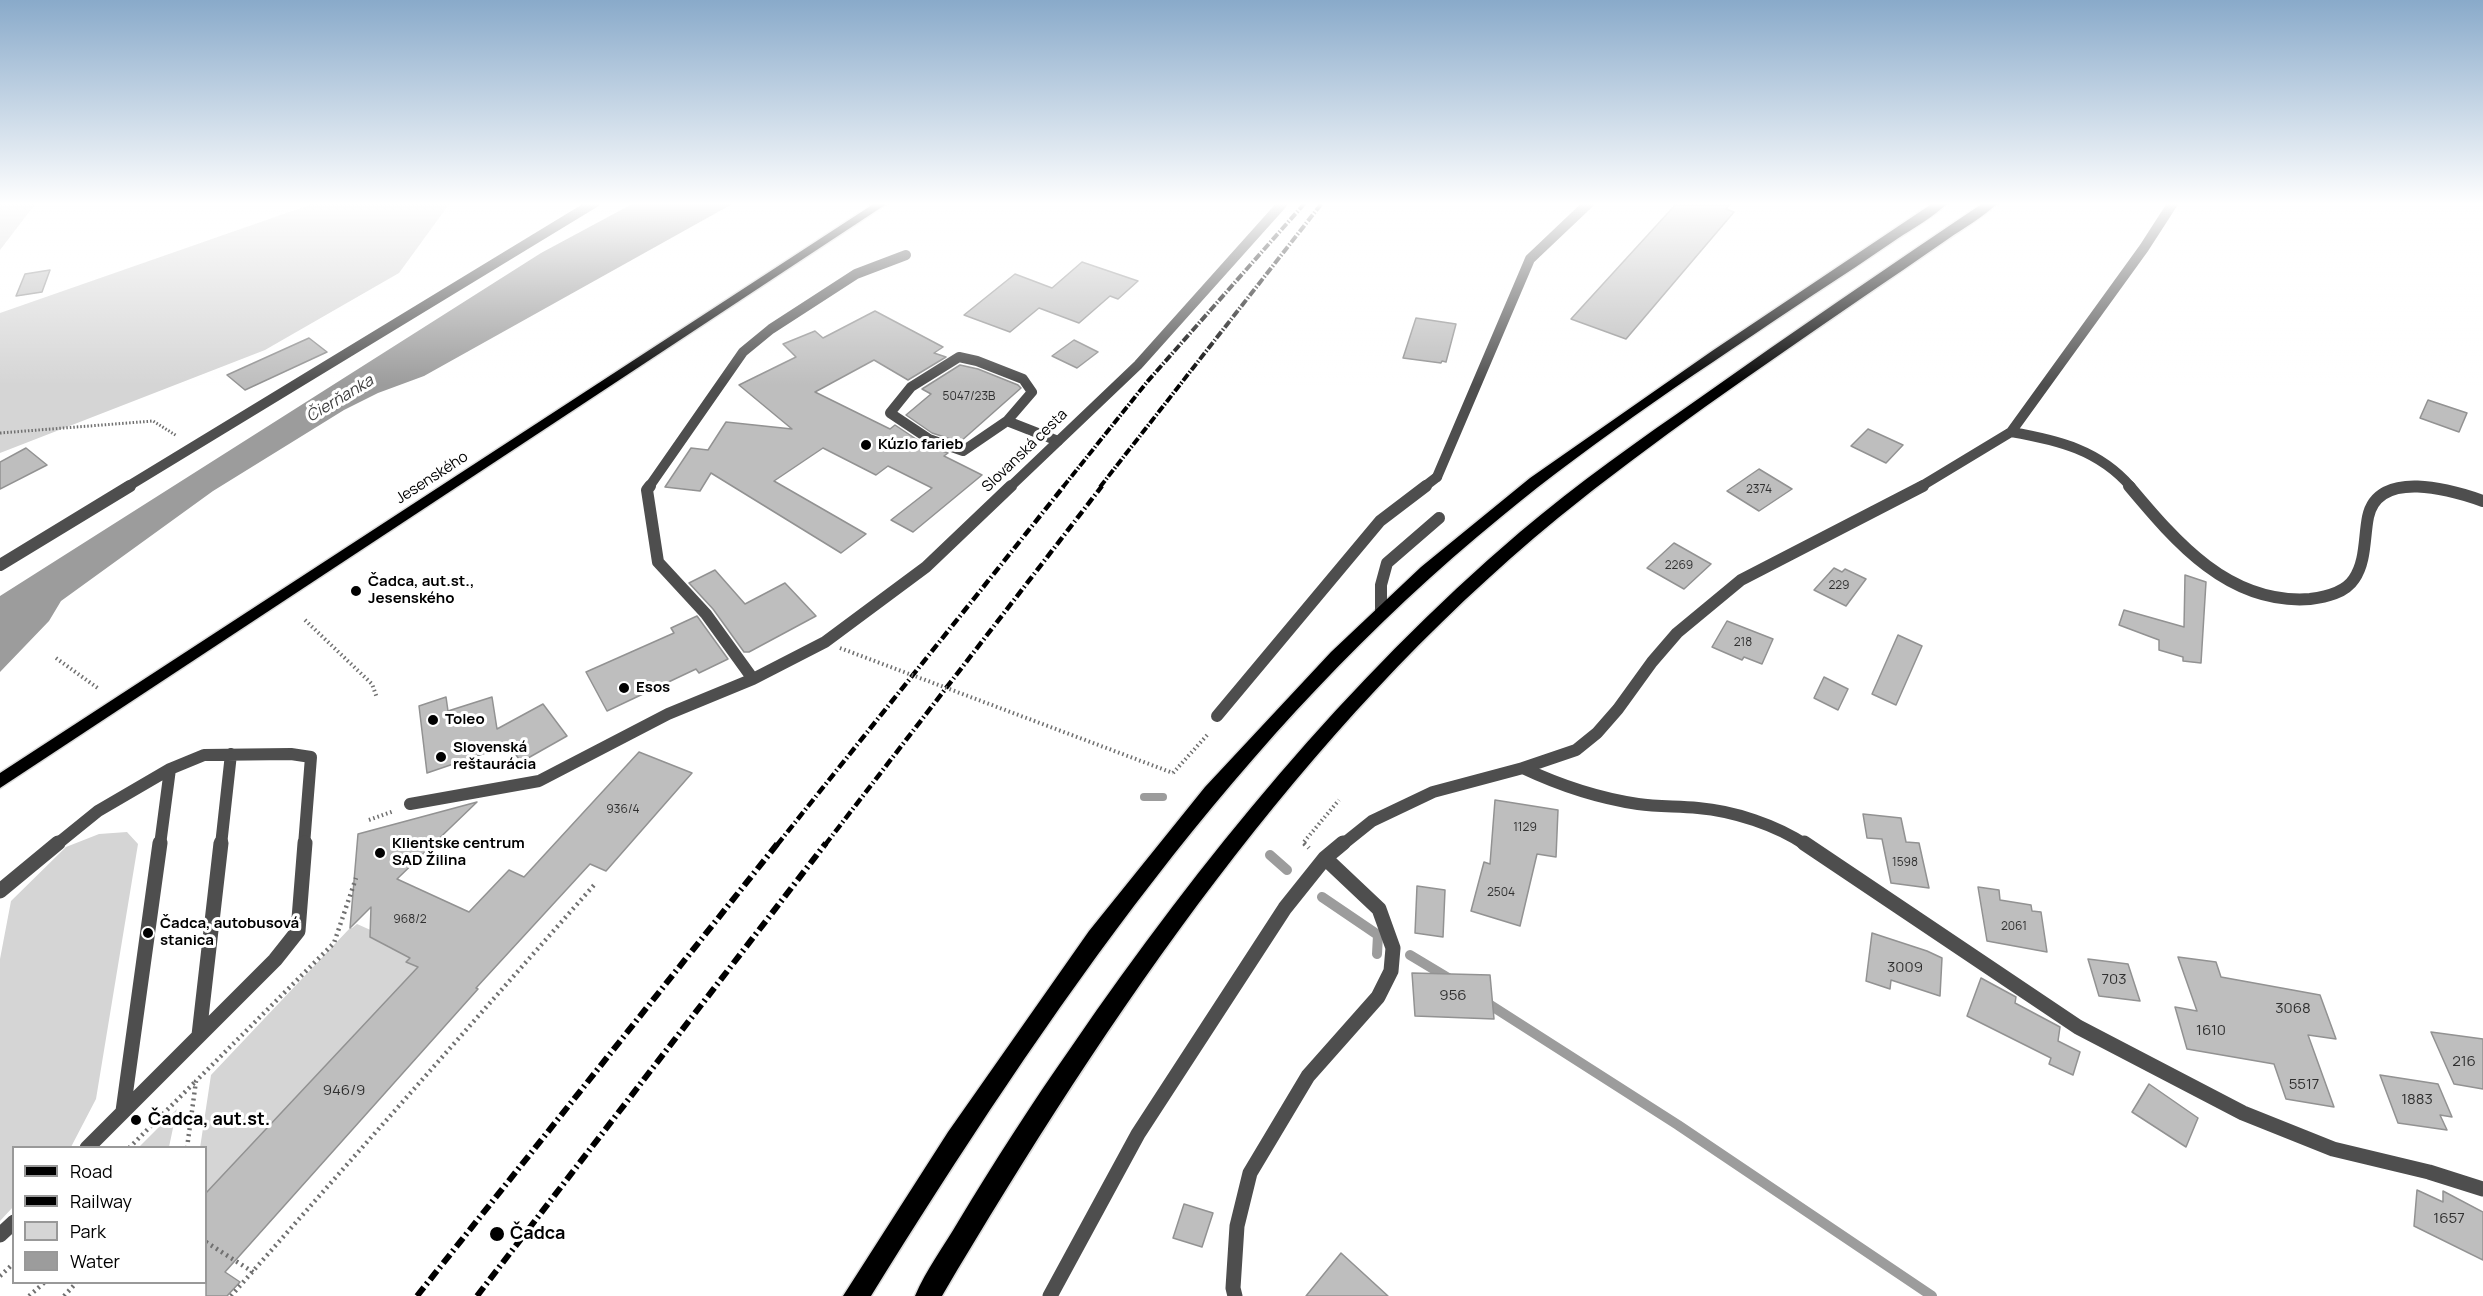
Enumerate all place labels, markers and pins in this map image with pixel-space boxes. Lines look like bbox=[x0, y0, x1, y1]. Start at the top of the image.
place label: Kúzlo farieb bbox=[878, 436, 964, 454]
marker: Kúzlo farieb bbox=[859, 438, 873, 452]
place label: Čadca, aut.st., Jesenského bbox=[368, 573, 474, 608]
marker: Čadca, aut.st., Jesenského bbox=[349, 584, 363, 598]
place label: Esos bbox=[636, 679, 670, 697]
marker: Esos bbox=[617, 681, 631, 695]
place label: Toleo bbox=[445, 711, 485, 729]
marker: Toleo bbox=[426, 713, 440, 727]
place label: Slovenská reštaurácia bbox=[453, 739, 536, 774]
marker: Slovenská reštaurácia bbox=[434, 750, 448, 764]
place label: Klientske centrum SAD Žilina bbox=[392, 835, 525, 870]
marker: Klientske centrum SAD Žilina bbox=[373, 846, 387, 860]
place label: Čadca, autobusová stanica bbox=[160, 915, 299, 950]
marker: Čadca, autobusová stanica bbox=[141, 926, 155, 940]
place label: Čadca, aut.st. bbox=[148, 1109, 270, 1131]
marker: Čadca, aut.st. bbox=[129, 1113, 143, 1127]
place label: Čadca bbox=[510, 1223, 565, 1245]
marker: Čadca bbox=[488, 1225, 506, 1243]

